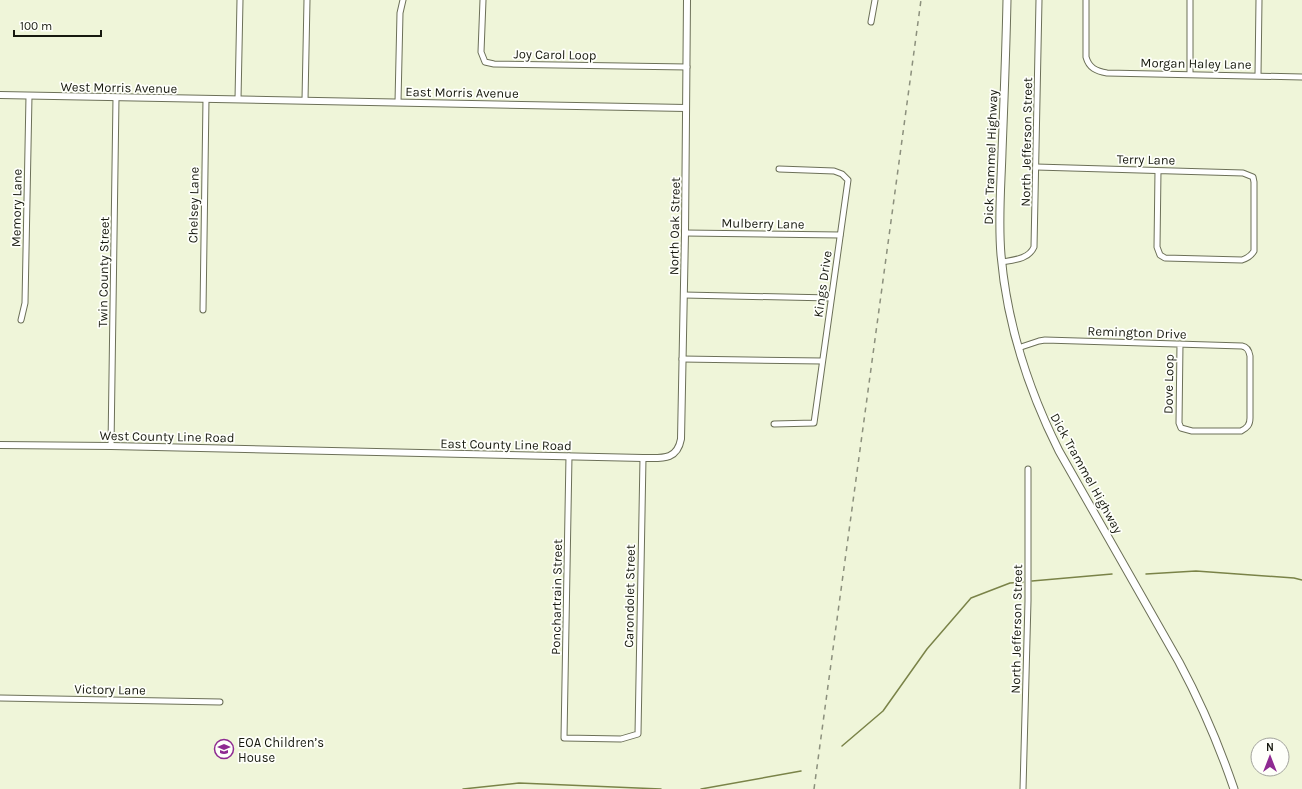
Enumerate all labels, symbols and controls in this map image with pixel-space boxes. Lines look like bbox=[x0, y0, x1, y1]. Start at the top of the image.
scale bar bbox=[14, 12, 101, 38]
text: 100 m bbox=[20, 19, 52, 33]
street label: Joy Carol Loop bbox=[513, 46, 597, 63]
street label: Morgan Haley Lane bbox=[1140, 55, 1252, 72]
street label: North Jefferson Street bbox=[1018, 77, 1035, 207]
street label: West Morris Avenue bbox=[60, 79, 178, 96]
street label: East Morris Avenue bbox=[405, 84, 519, 101]
street label: Dick Trammel Highway bbox=[981, 89, 1000, 225]
street label: Terry Lane bbox=[1117, 151, 1176, 168]
street label: Chelsey Lane bbox=[185, 166, 202, 243]
street label: Memory Lane bbox=[8, 168, 25, 247]
street label: North Oak Street bbox=[666, 177, 683, 275]
street label: Mulberry Lane bbox=[721, 215, 805, 232]
street label: Twin County Street bbox=[95, 216, 112, 328]
street label: Kings Drive bbox=[810, 249, 835, 318]
street label: Remington Drive bbox=[1087, 323, 1187, 342]
street label: Dove Loop bbox=[1160, 354, 1177, 414]
street label: Dick Trammel Highway bbox=[1047, 411, 1126, 536]
street label: West County Line Road bbox=[99, 428, 235, 445]
street label: East County Line Road bbox=[440, 436, 572, 453]
street label: Ponchartrain Street bbox=[548, 539, 565, 655]
street label: Carondolet Street bbox=[621, 544, 638, 648]
street label: North Jefferson Street bbox=[1008, 564, 1025, 694]
street label: Victory Lane bbox=[74, 681, 146, 698]
place label: EOA Children’s House bbox=[238, 735, 324, 765]
north arrow bbox=[1250, 737, 1290, 777]
school or university icon: EOA Children’s House bbox=[213, 738, 235, 760]
text: N bbox=[1266, 741, 1274, 754]

